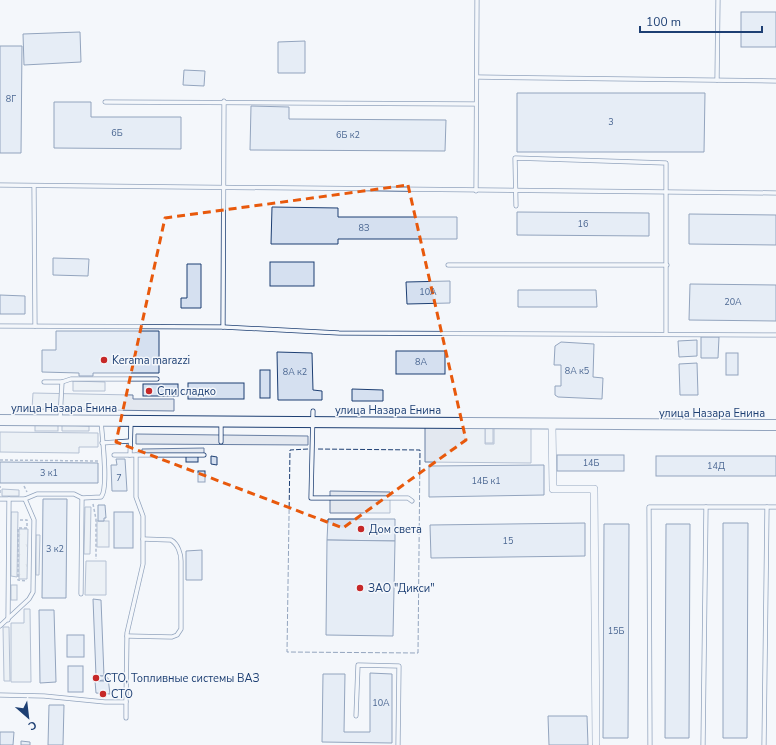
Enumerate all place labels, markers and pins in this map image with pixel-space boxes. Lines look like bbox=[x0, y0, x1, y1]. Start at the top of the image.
place label: Kerama marazzi bbox=[112, 353, 190, 368]
marker: Kerama marazzi bbox=[99, 355, 109, 365]
place label: Спи сладко bbox=[157, 384, 216, 399]
marker: Спи сладко bbox=[144, 386, 154, 396]
place label: Дом света bbox=[369, 522, 422, 537]
marker: Дом света bbox=[356, 524, 366, 534]
place label: ЗАО "Дикси" bbox=[368, 581, 434, 596]
marker: ЗАО "Дикси" bbox=[355, 583, 365, 593]
place label: СТО, Топливные системы ВАЗ bbox=[104, 671, 260, 686]
marker: СТО, Топливные системы ВАЗ bbox=[91, 673, 101, 683]
place label: СТО bbox=[111, 687, 133, 702]
marker: СТО bbox=[98, 689, 108, 699]

